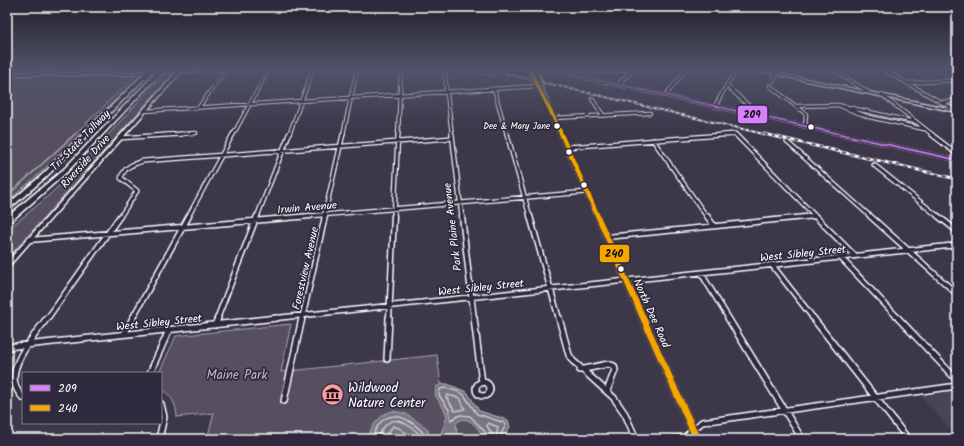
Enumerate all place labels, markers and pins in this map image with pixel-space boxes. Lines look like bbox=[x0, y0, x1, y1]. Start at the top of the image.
place label: Dee & Mary Jane bbox=[483, 119, 550, 134]
marker: Dee & Mary Jane bbox=[552, 121, 562, 131]
unlabelled marker bbox=[806, 122, 816, 132]
unlabelled marker bbox=[564, 147, 574, 157]
unlabelled marker bbox=[579, 180, 589, 190]
unlabelled marker bbox=[616, 264, 626, 274]
place label: Wildwood Nature Center bbox=[348, 378, 426, 414]
museum icon: Wildwood Nature Center bbox=[319, 381, 345, 407]

